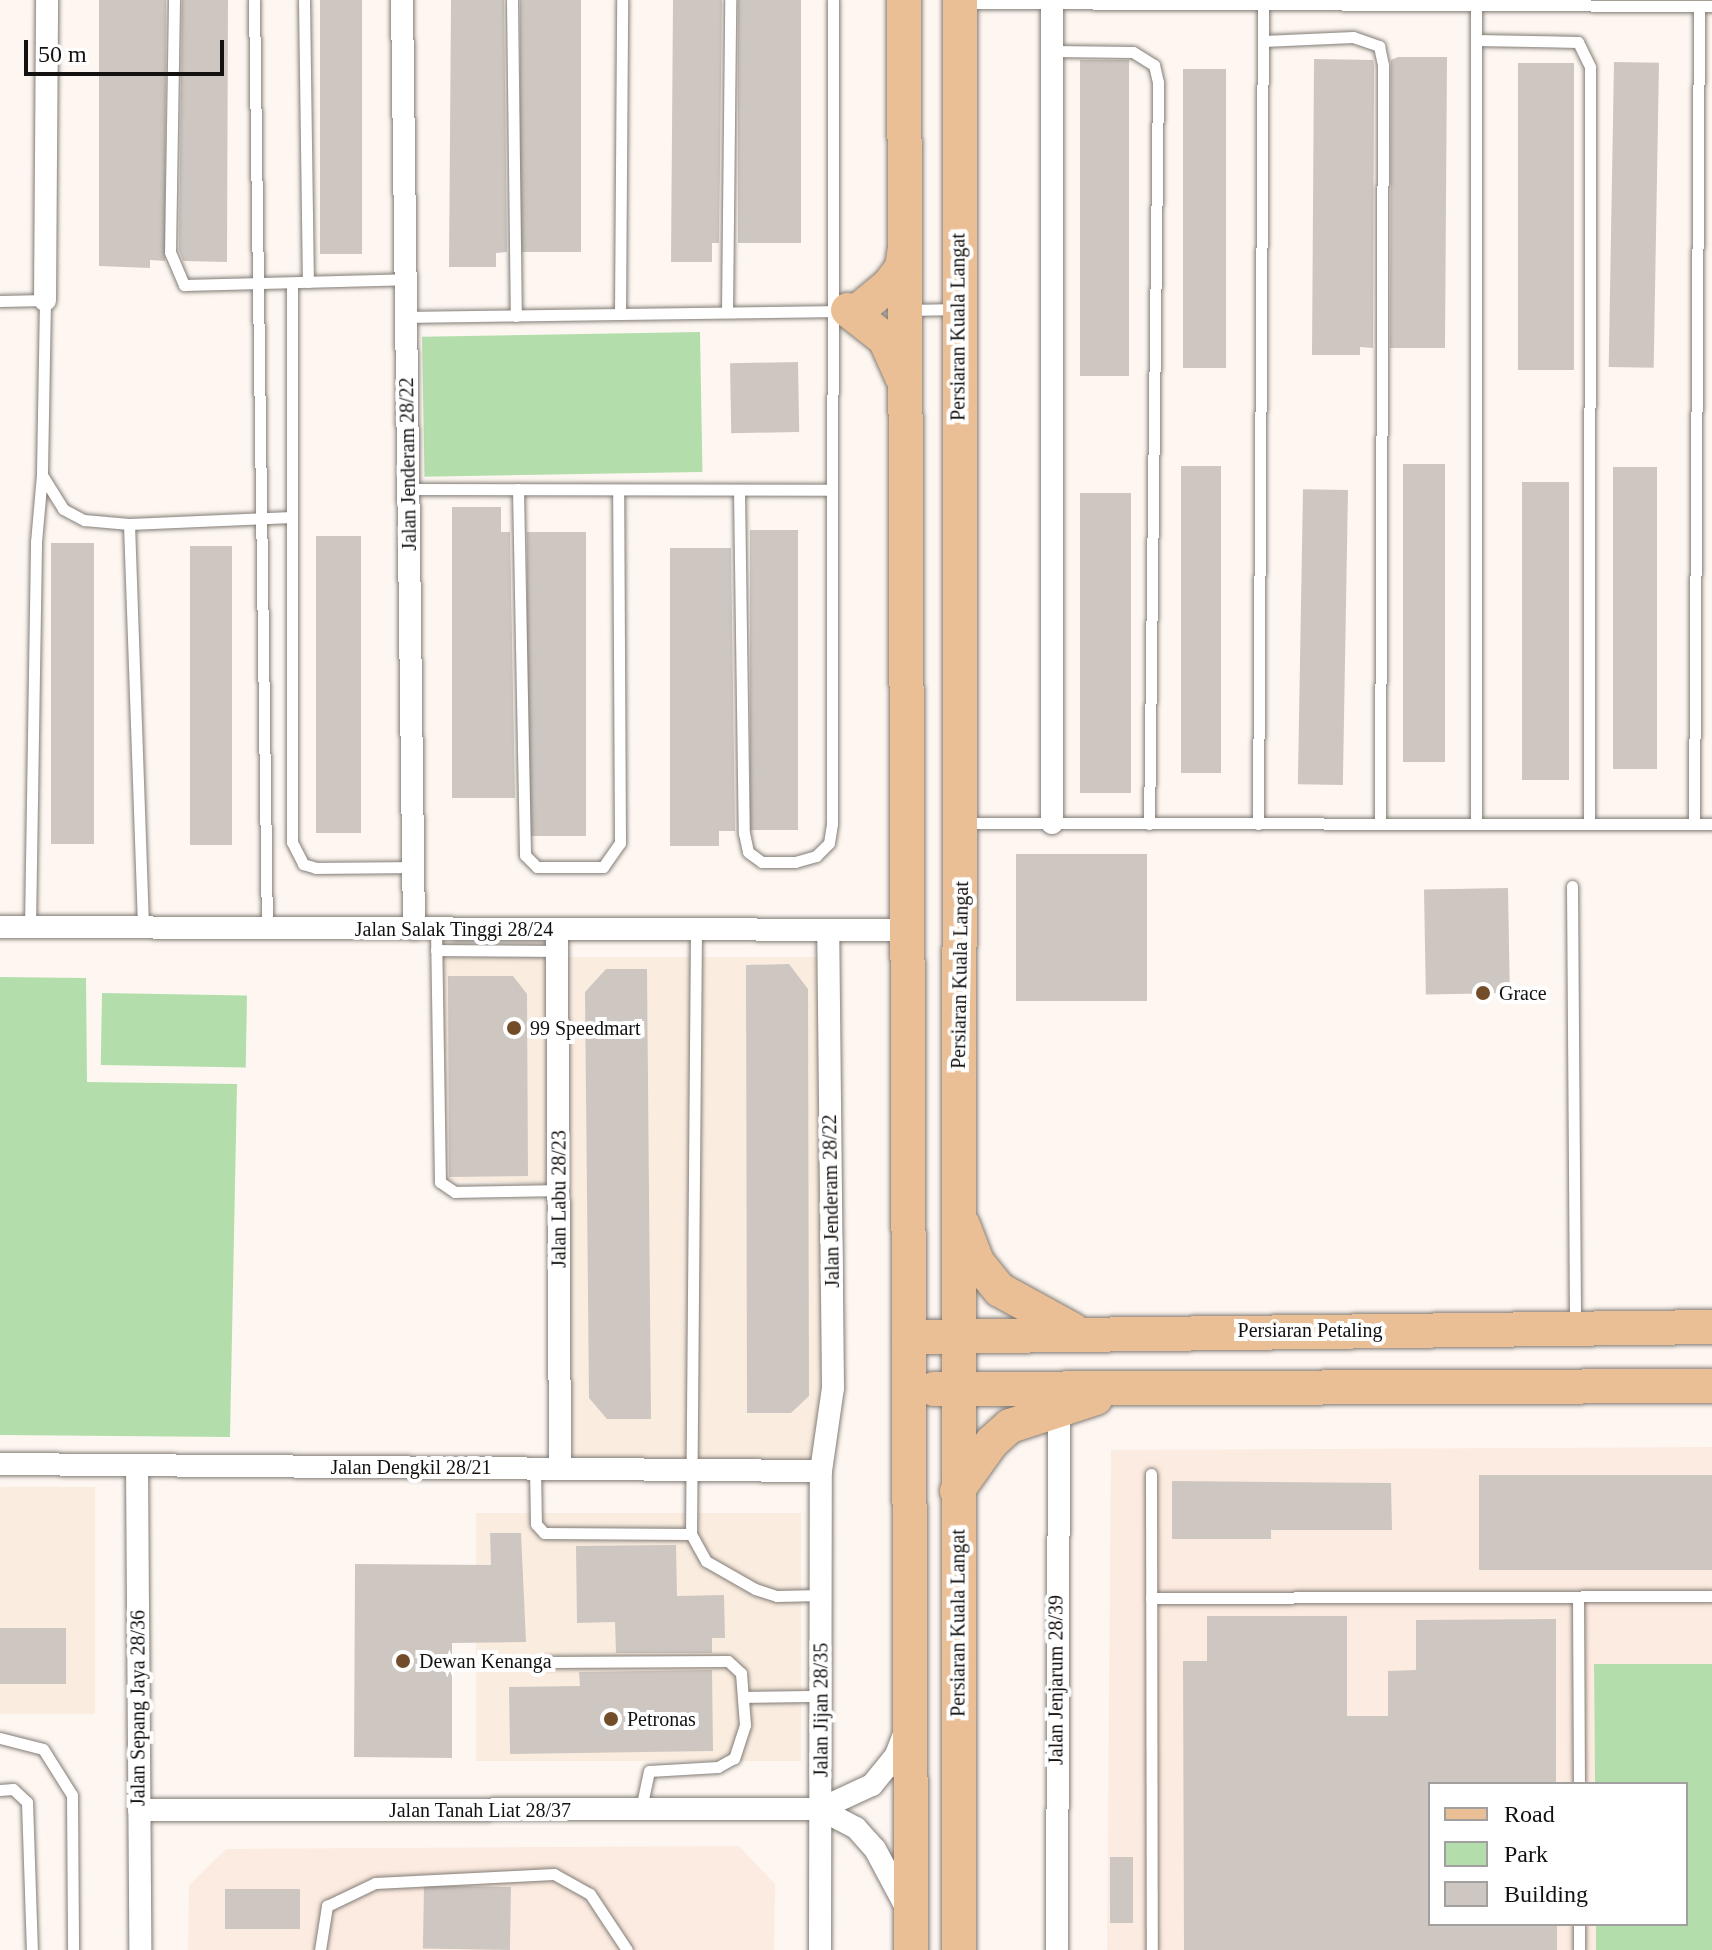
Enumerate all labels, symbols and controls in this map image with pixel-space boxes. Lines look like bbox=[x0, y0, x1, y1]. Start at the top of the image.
scale bar bbox=[28, 24, 228, 74]
text: 50 m bbox=[38, 41, 87, 67]
street label: Persiaran Kuala Langat bbox=[946, 233, 970, 421]
street label: Jalan Jenderam 28/22 bbox=[394, 377, 422, 551]
street label: Persiaran Kuala Langat bbox=[946, 881, 974, 1069]
street label: Jalan Salak Tinggi 28/24 bbox=[355, 917, 553, 941]
place label: Grace bbox=[1499, 981, 1547, 1005]
marker: Grace bbox=[1474, 984, 1492, 1002]
place label: 99 Speedmart bbox=[530, 1016, 641, 1040]
marker: 99 Speedmart bbox=[505, 1019, 523, 1037]
street label: Jalan Jenderam 28/22 bbox=[817, 1114, 845, 1288]
street label: Jalan Labu 28/23 bbox=[547, 1130, 571, 1268]
street label: Persiaran Petaling bbox=[1238, 1318, 1382, 1342]
street label: Jalan Dengkil 28/21 bbox=[330, 1455, 492, 1479]
street label: Persiaran Kuala Langat bbox=[946, 1529, 970, 1717]
street label: Jalan Jenjarum 28/39 bbox=[1044, 1595, 1068, 1765]
street label: Jalan Sepang Jaya 28/36 bbox=[126, 1610, 150, 1806]
street label: Jalan Jijan 28/35 bbox=[809, 1643, 833, 1777]
place label: Dewan Kenanga bbox=[419, 1649, 552, 1673]
marker: Dewan Kenanga bbox=[394, 1652, 412, 1670]
place label: Petronas bbox=[627, 1707, 696, 1731]
marker: Petronas bbox=[602, 1710, 620, 1728]
legend bbox=[1428, 1782, 1688, 1926]
street label: Jalan Tanah Liat 28/37 bbox=[389, 1798, 571, 1822]
text: Road bbox=[1504, 1801, 1555, 1827]
text: Park bbox=[1504, 1841, 1548, 1867]
text: Building bbox=[1504, 1881, 1588, 1907]

